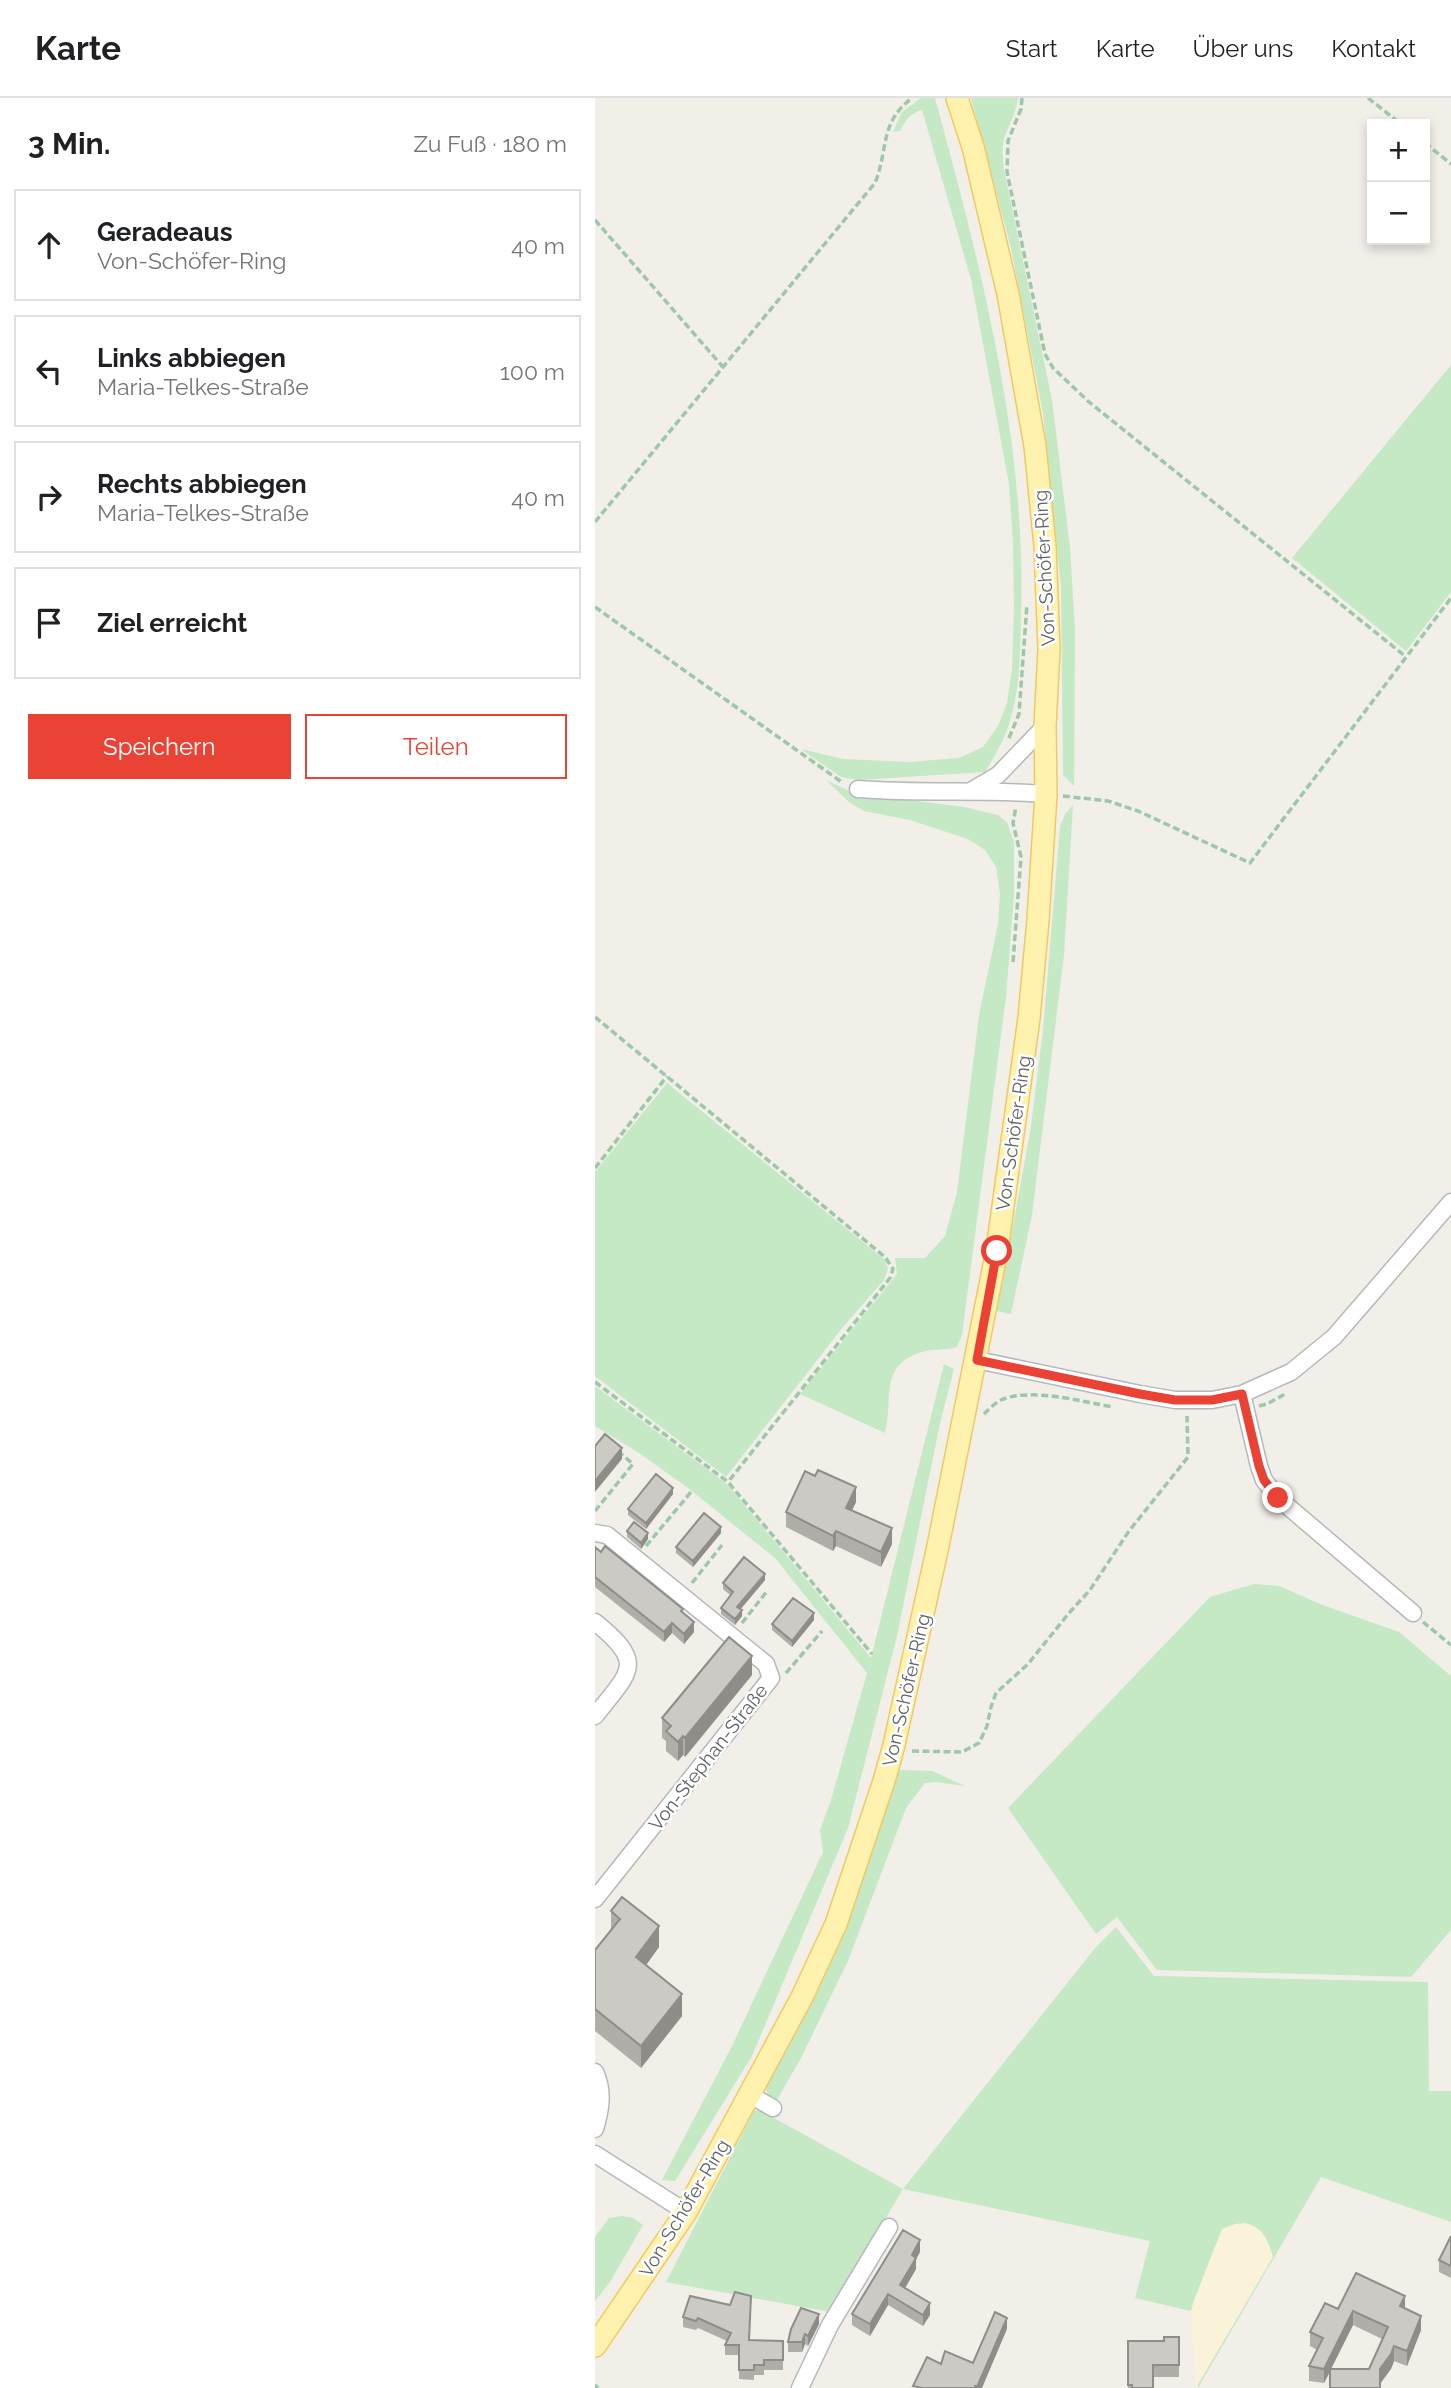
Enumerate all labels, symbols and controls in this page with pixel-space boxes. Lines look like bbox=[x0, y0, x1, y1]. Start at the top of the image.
text: Karte bbox=[35, 29, 121, 68]
text: Start bbox=[1006, 34, 1058, 63]
text: Karte bbox=[1096, 34, 1155, 63]
text: Über uns bbox=[1193, 34, 1293, 63]
text: Kontakt bbox=[1331, 34, 1416, 63]
map controls bbox=[1367, 119, 1430, 245]
button: + bbox=[1367, 119, 1430, 182]
text: 3 Min. bbox=[28, 126, 110, 161]
text: Zu Fuß · 180 m bbox=[414, 130, 567, 157]
button: − bbox=[1367, 182, 1430, 245]
text: Geradeaus bbox=[97, 217, 233, 247]
icon: ahead bbox=[30, 226, 68, 264]
text: 40 m bbox=[511, 232, 565, 259]
text: Von-Schöfer-Ring bbox=[97, 247, 287, 274]
text: Links abbiegen bbox=[97, 343, 286, 373]
icon: left bbox=[30, 352, 68, 390]
text: 100 m bbox=[500, 358, 565, 385]
text: Maria-Telkes-Straße bbox=[97, 373, 309, 400]
text: Rechts abbiegen bbox=[97, 469, 307, 499]
icon: right bbox=[30, 478, 68, 516]
text: 40 m bbox=[511, 484, 565, 511]
street label: Von-Schöfer-Ring bbox=[1029, 489, 1059, 647]
text: Maria-Telkes-Straße bbox=[97, 499, 309, 526]
icon: arrive bbox=[30, 604, 68, 642]
text: Ziel erreicht bbox=[97, 608, 247, 638]
button: Speichern bbox=[28, 714, 291, 779]
button: Teilen bbox=[305, 714, 567, 779]
street label: Von-Schöfer-Ring bbox=[991, 1054, 1035, 1212]
route start bbox=[981, 1235, 1012, 1266]
route end bbox=[1262, 1482, 1293, 1513]
street label: Von-Schöfer-Ring bbox=[878, 1611, 934, 1769]
street label: Von-Stephan-Straße bbox=[644, 1680, 772, 1834]
street label: Von-Schöfer-Ring bbox=[634, 2135, 734, 2281]

